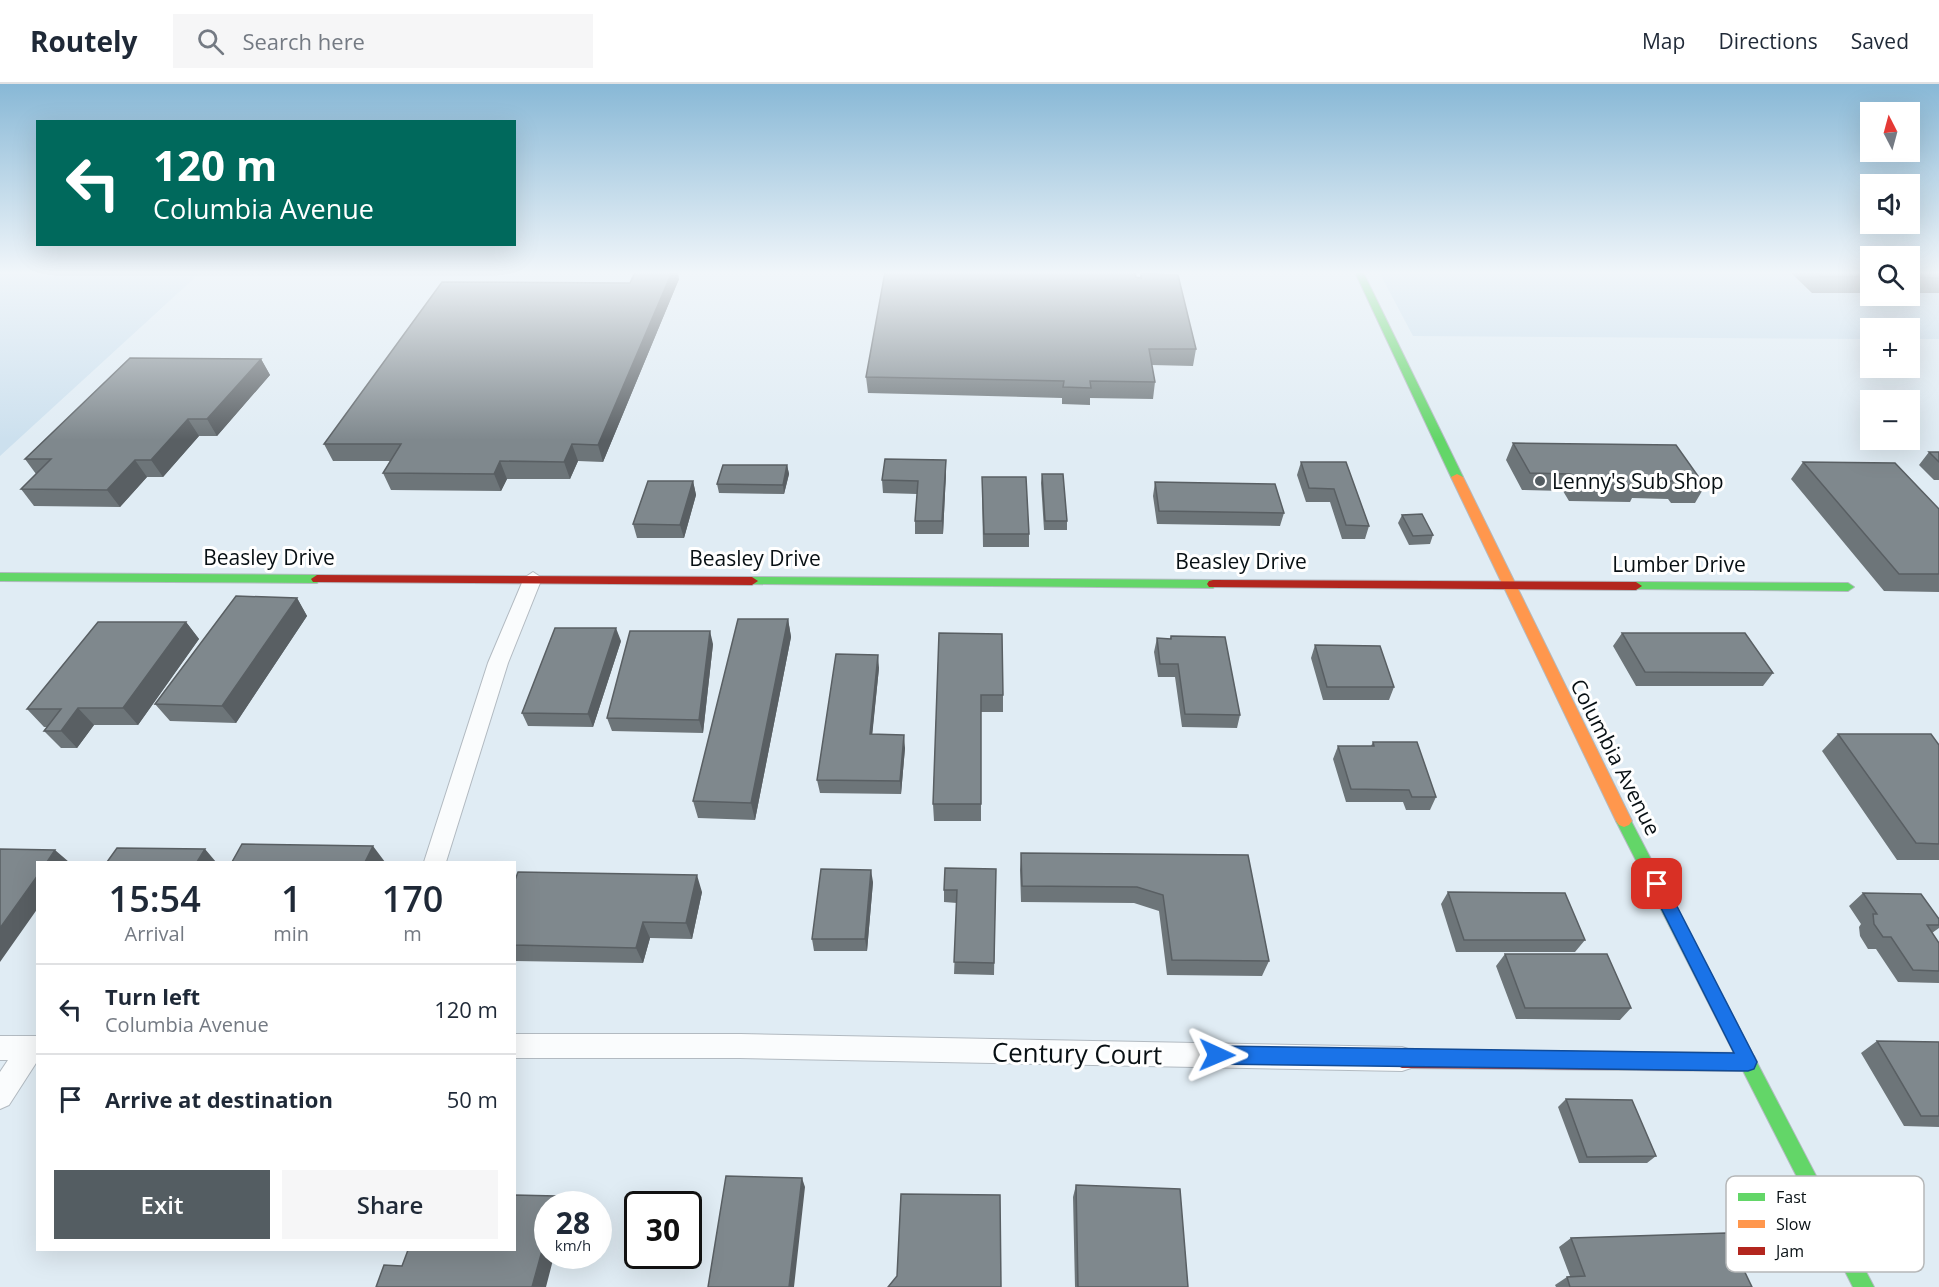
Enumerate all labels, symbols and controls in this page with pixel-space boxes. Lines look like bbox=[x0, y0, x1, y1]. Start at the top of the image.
search box bbox=[173, 14, 593, 68]
text: Routely bbox=[30, 22, 137, 60]
icon: search bbox=[194, 25, 227, 58]
text: Search here bbox=[242, 26, 365, 56]
text: Map bbox=[1642, 27, 1685, 55]
text: Directions bbox=[1718, 27, 1818, 55]
text: Saved bbox=[1851, 27, 1909, 55]
north arrow bbox=[1860, 102, 1920, 162]
map controls bbox=[1860, 102, 1920, 450]
text: 120 m bbox=[153, 136, 277, 193]
icon: left bbox=[54, 144, 132, 222]
button: sound bbox=[1860, 174, 1920, 234]
text: Columbia Avenue bbox=[153, 190, 374, 227]
button: search bbox=[1860, 246, 1920, 306]
button: + bbox=[1860, 318, 1920, 378]
button: − bbox=[1860, 390, 1920, 450]
place label: Lenny's Sub Shop bbox=[1552, 467, 1724, 495]
marker: Lenny's Sub Shop bbox=[1533, 474, 1547, 488]
street label: Beasley Drive bbox=[203, 543, 335, 571]
street label: Beasley Drive bbox=[689, 544, 821, 572]
street label: Beasley Drive bbox=[1175, 547, 1307, 575]
street label: Lumber Drive bbox=[1612, 550, 1746, 578]
street label: Columbia Avenue bbox=[1565, 674, 1667, 840]
pin bbox=[1631, 858, 1682, 909]
icon: arrive bbox=[1640, 867, 1673, 900]
text: 15:54 bbox=[109, 874, 201, 923]
text: 1 bbox=[281, 874, 302, 923]
text: 170 bbox=[382, 874, 443, 923]
text: Arrival bbox=[125, 920, 185, 947]
text: min bbox=[273, 920, 309, 947]
text: m bbox=[403, 920, 422, 947]
text: Turn left bbox=[105, 981, 200, 1011]
icon: left bbox=[54, 993, 87, 1026]
text: 120 m bbox=[434, 994, 498, 1024]
text: Columbia Avenue bbox=[105, 1011, 269, 1038]
position arrow bbox=[1185, 1023, 1249, 1087]
street label: Century Court bbox=[991, 1034, 1163, 1072]
icon: arrive bbox=[54, 1083, 87, 1116]
text: Arrive at destination bbox=[105, 1084, 333, 1114]
text: 50 m bbox=[447, 1084, 498, 1114]
button: Exit bbox=[54, 1170, 270, 1239]
button: Share bbox=[282, 1170, 498, 1239]
legend bbox=[1726, 1176, 1924, 1272]
text: Fast bbox=[1776, 1186, 1807, 1208]
speed limit sign: 30 bbox=[624, 1191, 702, 1269]
text: 28 bbox=[556, 1202, 590, 1243]
text: Slow bbox=[1776, 1213, 1811, 1235]
text: km/h bbox=[555, 1235, 591, 1255]
text: Jam bbox=[1774, 1240, 1804, 1262]

